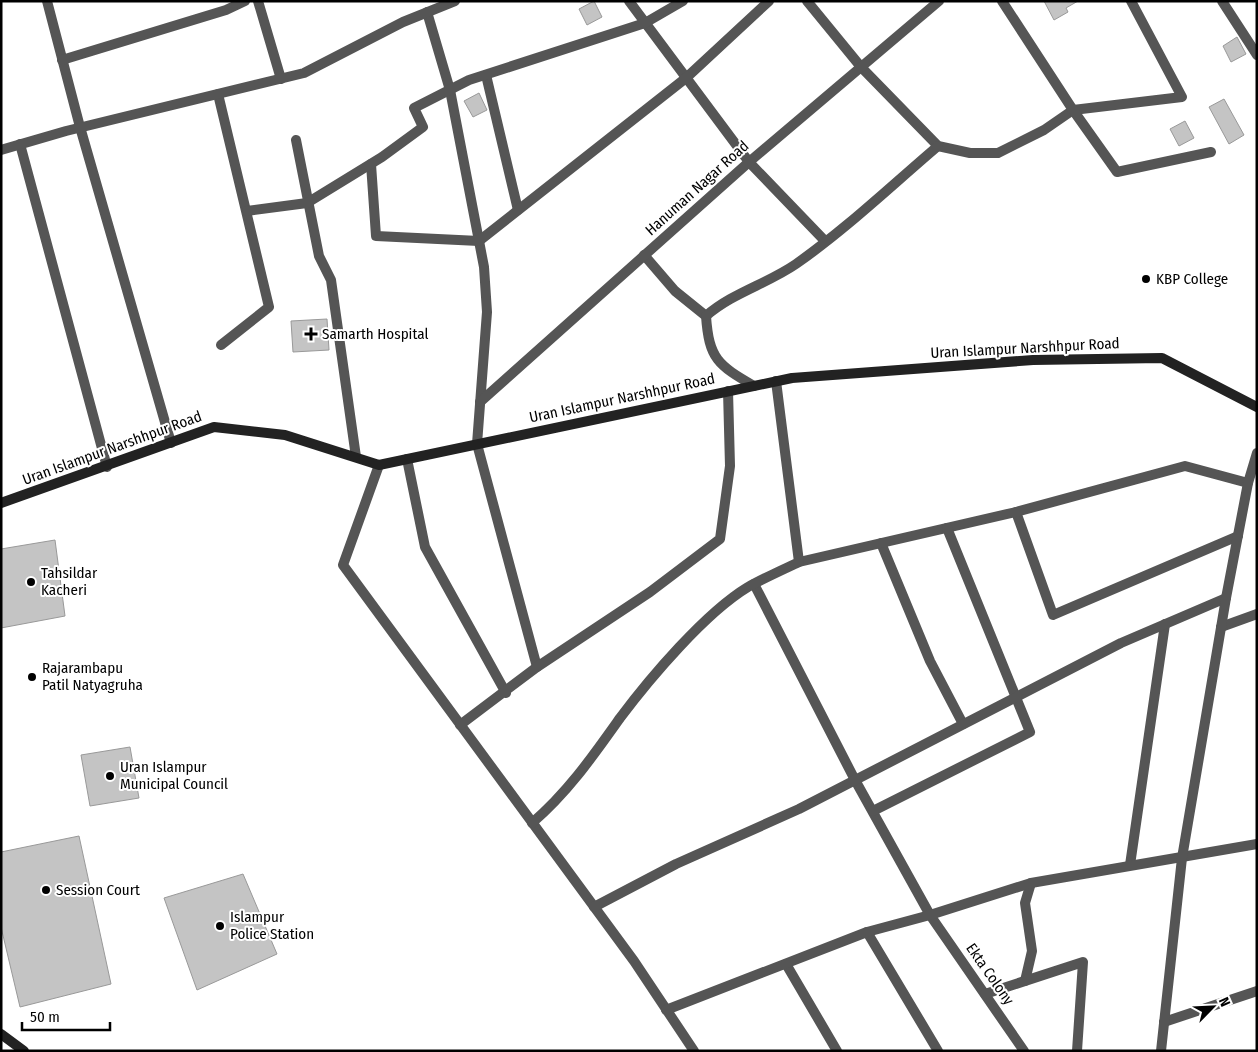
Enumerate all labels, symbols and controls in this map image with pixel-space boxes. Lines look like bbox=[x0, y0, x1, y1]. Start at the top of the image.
street label: Hanuman Nagar Road bbox=[642, 137, 752, 239]
place label: KBP College bbox=[1156, 270, 1228, 288]
marker: KBP College bbox=[1140, 273, 1152, 285]
place label: Samarth Hospital bbox=[322, 325, 428, 343]
marker: Samarth Hospital bbox=[304, 327, 318, 341]
street label: Uran Islampur Narshhpur Road bbox=[930, 334, 1120, 362]
street label: Uran Islampur Narshhpur Road bbox=[527, 370, 717, 426]
street label: Uran Islampur Narshhpur Road bbox=[20, 407, 204, 489]
place label: Tahsildar Kacheri bbox=[41, 564, 98, 599]
marker: Tahsildar Kacheri bbox=[25, 576, 37, 588]
place label: Rajarambapu Patil Natyagruha bbox=[42, 659, 143, 694]
marker: Rajarambapu Patil Natyagruha bbox=[26, 671, 38, 683]
place label: Uran Islampur Municipal Council bbox=[120, 758, 228, 793]
marker: Uran Islampur Municipal Council bbox=[104, 770, 116, 782]
place label: Session Court bbox=[56, 881, 140, 899]
marker: Session Court bbox=[40, 884, 52, 896]
place label: Islampur Police Station bbox=[230, 908, 314, 943]
marker: Islampur Police Station bbox=[214, 920, 226, 932]
street label: Ekta Colony bbox=[962, 940, 1018, 1009]
north arrow bbox=[1188, 982, 1238, 1032]
text: N bbox=[1215, 995, 1234, 1009]
scale bar bbox=[22, 1000, 110, 1032]
text: 50 m bbox=[30, 1008, 60, 1026]

